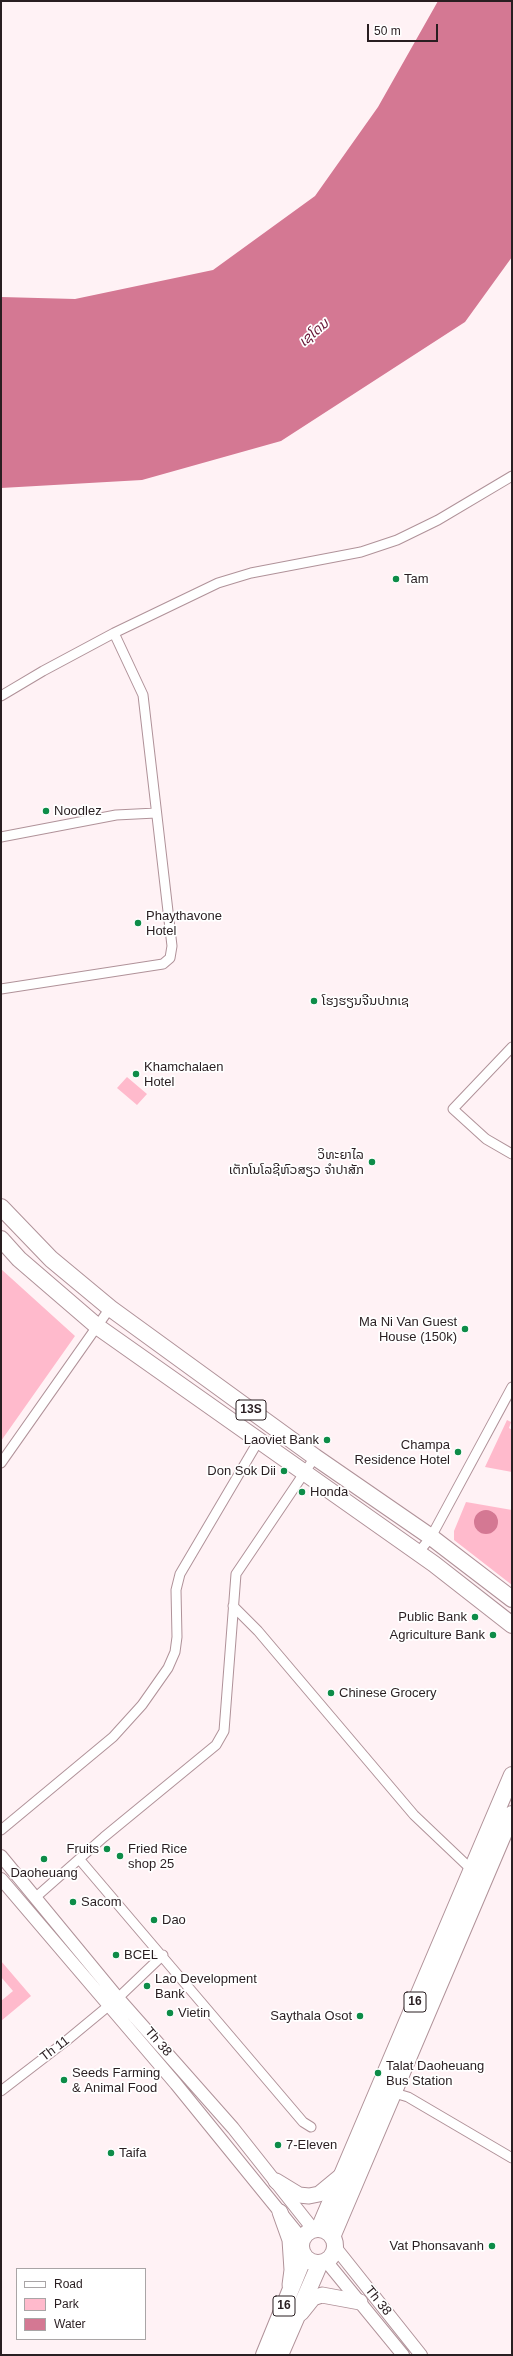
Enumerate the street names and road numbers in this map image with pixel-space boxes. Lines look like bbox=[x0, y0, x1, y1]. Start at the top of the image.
road number: 13S bbox=[236, 1400, 266, 1420]
road number: 16 bbox=[404, 1992, 426, 2012]
street label: Th 38 bbox=[141, 2024, 175, 2060]
street label: Th 11 bbox=[37, 2033, 73, 2065]
street label: Th 38 bbox=[361, 2283, 395, 2319]
road number: 16 bbox=[273, 2296, 295, 2316]

